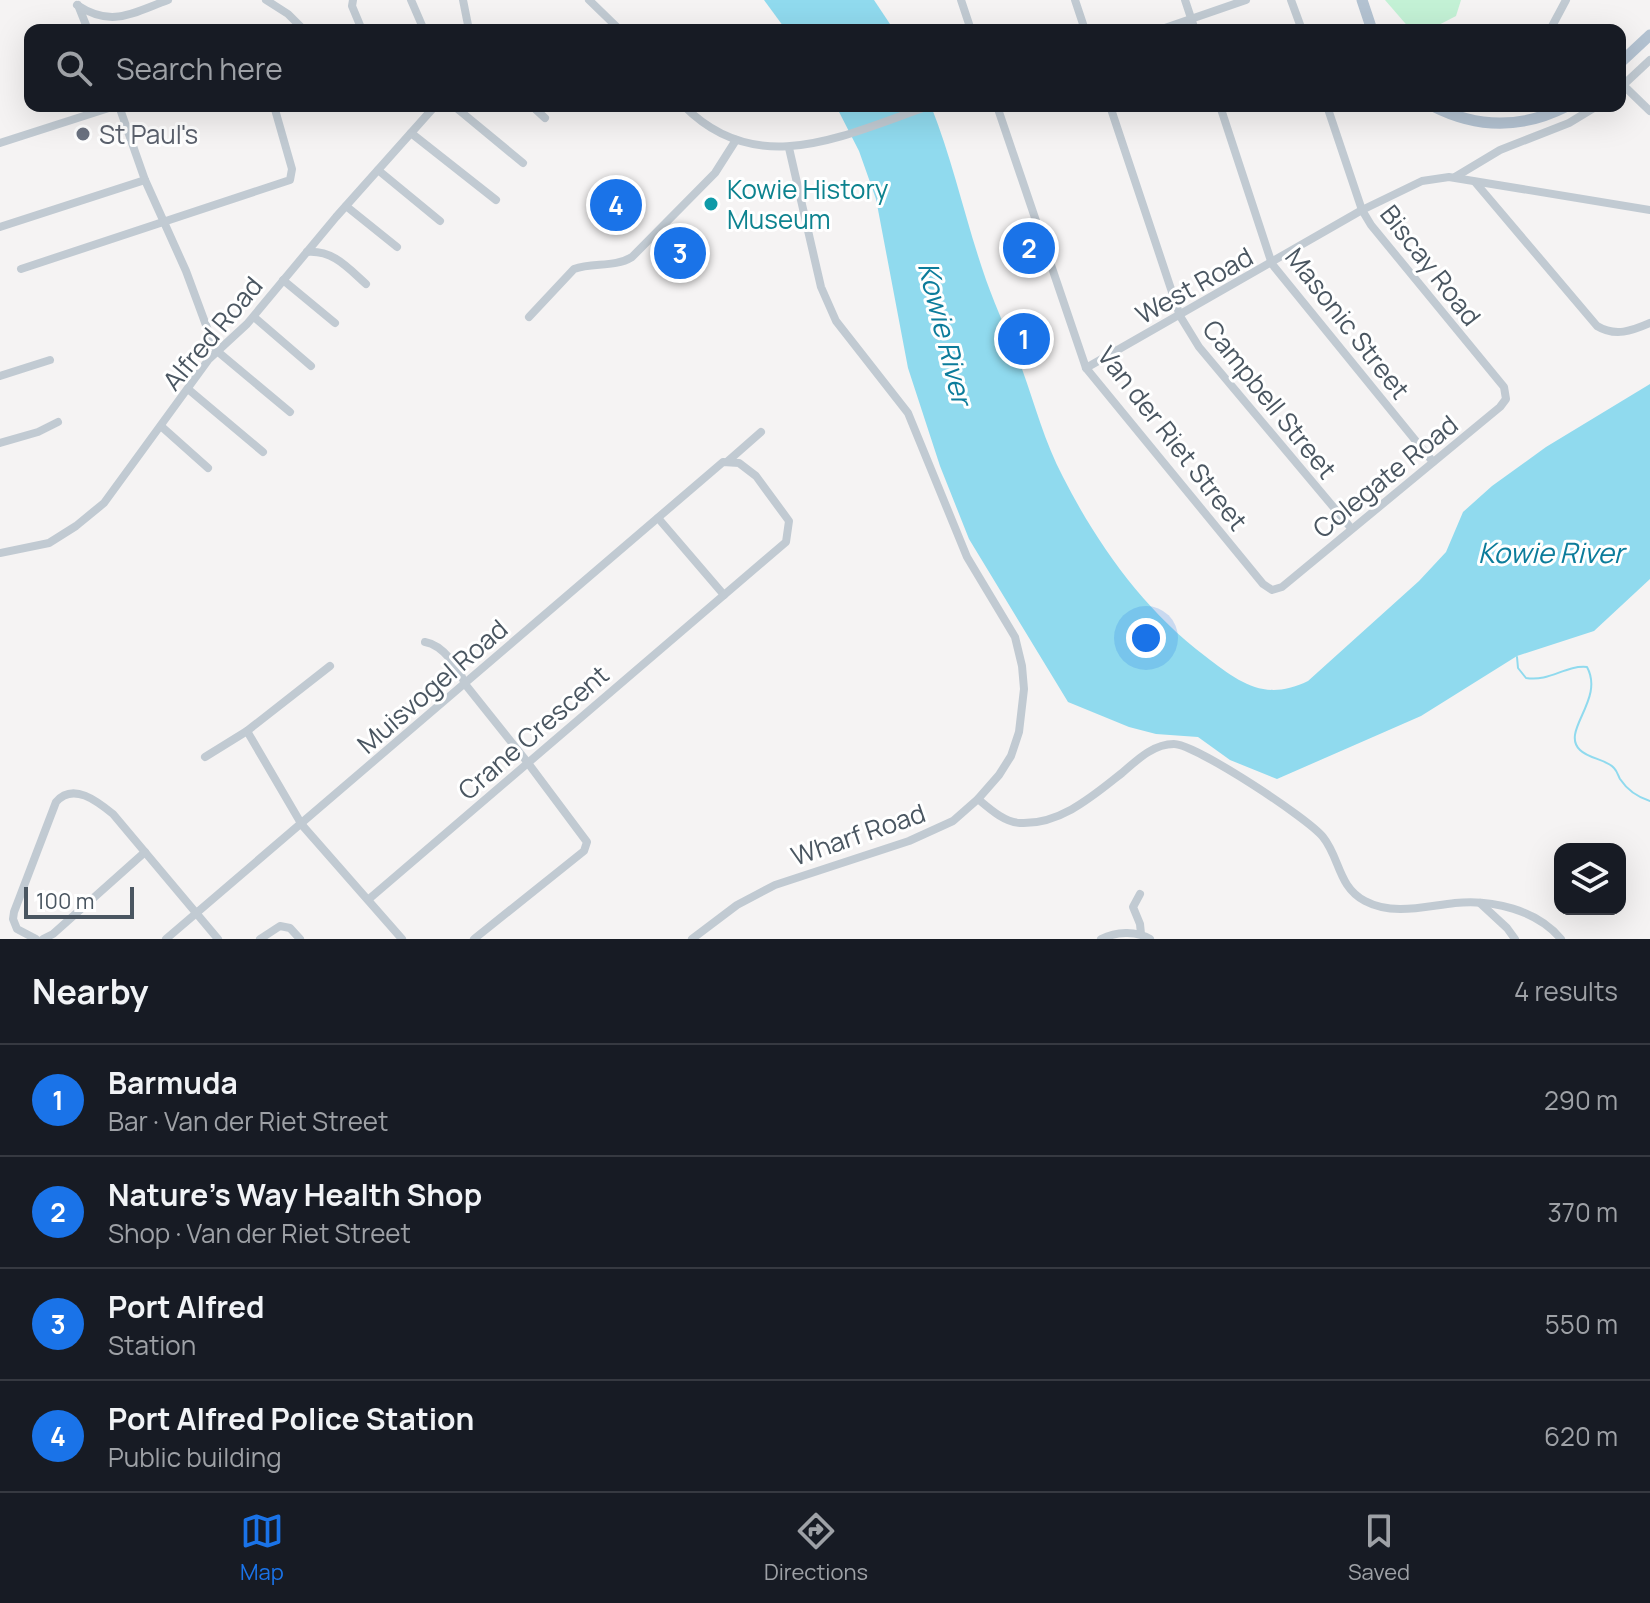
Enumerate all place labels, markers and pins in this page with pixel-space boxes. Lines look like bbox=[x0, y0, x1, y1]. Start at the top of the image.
place label: St Paul's bbox=[99, 116, 198, 152]
marker: St Paul's bbox=[74, 125, 92, 143]
place label: Kowie History Museum bbox=[727, 171, 889, 237]
pin: 4 bbox=[590, 175, 642, 235]
marker: Kowie History Museum bbox=[702, 195, 720, 213]
pin: 2 bbox=[1003, 218, 1055, 278]
pin: 3 bbox=[654, 223, 706, 283]
pin: 1 bbox=[998, 309, 1050, 369]

